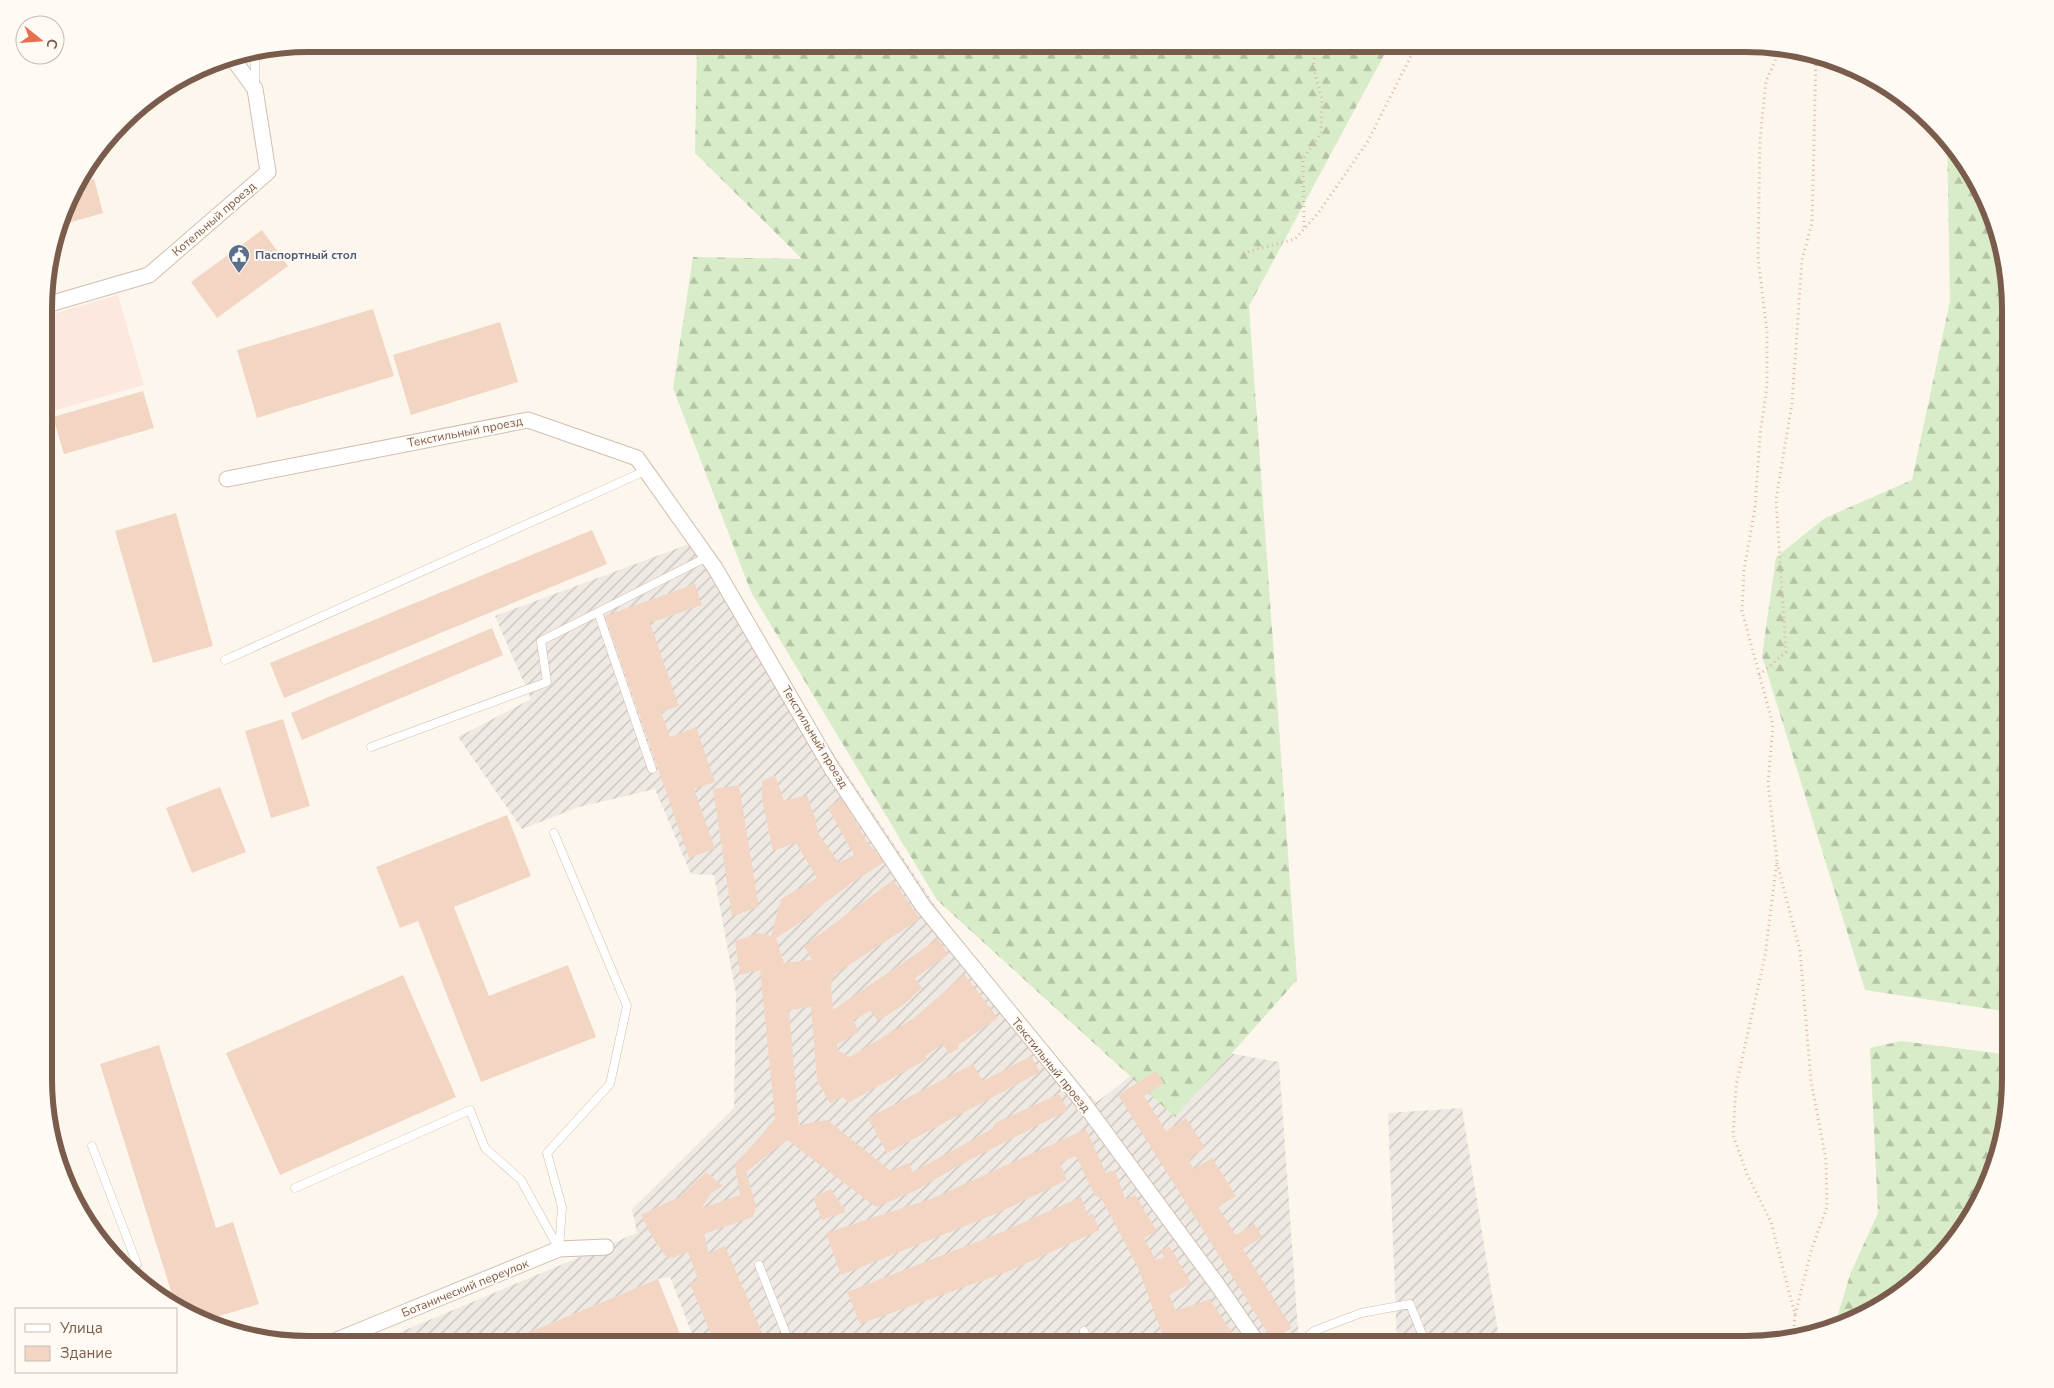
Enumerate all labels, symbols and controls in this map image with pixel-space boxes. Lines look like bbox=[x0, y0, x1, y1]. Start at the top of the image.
north arrow bbox=[15, 15, 65, 65]
text: С bbox=[41, 36, 62, 51]
street label: Котельный проезд bbox=[169, 178, 259, 260]
public building icon: Паспортный стол bbox=[227, 243, 251, 274]
place label: Паспортный стол bbox=[255, 247, 357, 263]
street label: Текстильный проезд bbox=[406, 413, 524, 451]
street label: Текстильный проезд bbox=[778, 683, 852, 791]
street label: Текстильный проезд bbox=[1008, 1015, 1094, 1115]
street label: Ботанический переулок bbox=[399, 1255, 532, 1321]
legend bbox=[15, 1308, 178, 1373]
text: Улица bbox=[59, 1318, 103, 1338]
text: Здание bbox=[60, 1343, 112, 1363]

